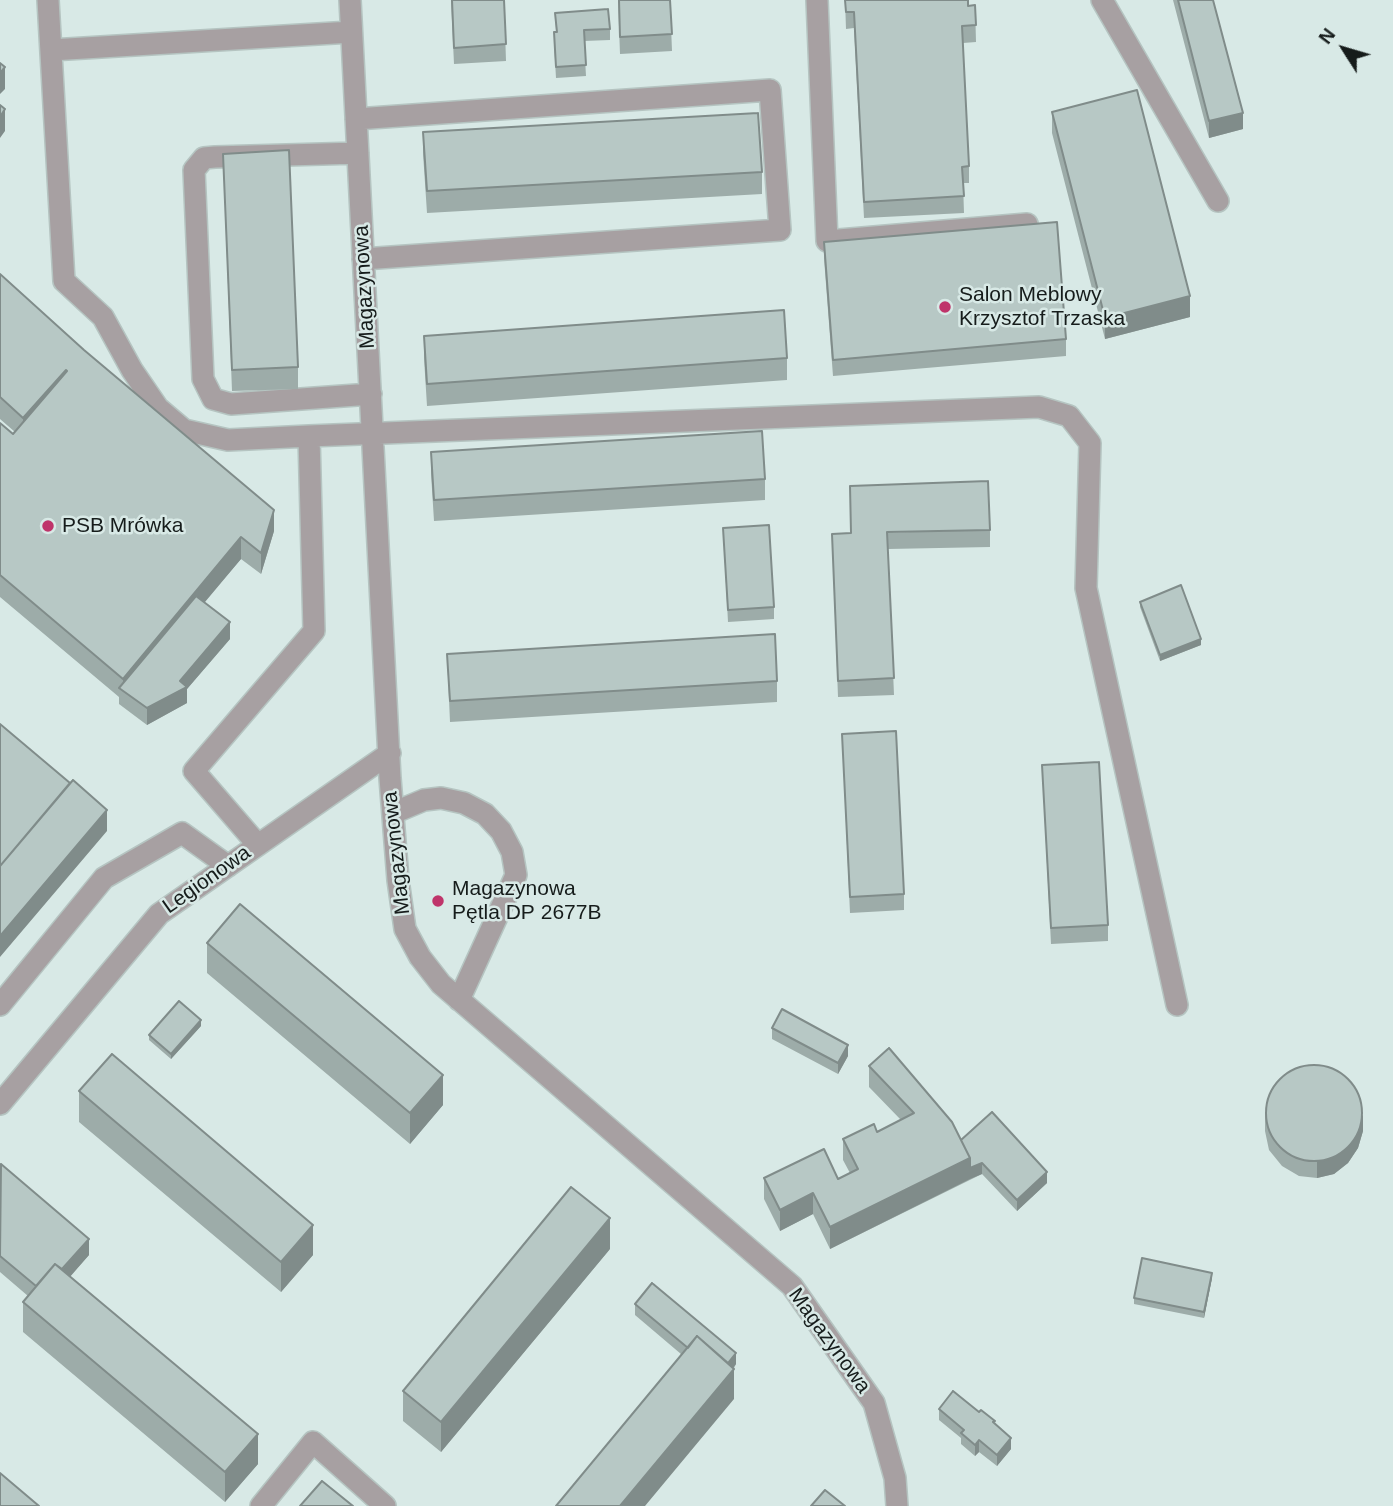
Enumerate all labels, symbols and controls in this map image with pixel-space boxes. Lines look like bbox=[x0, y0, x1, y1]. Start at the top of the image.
north arrow bbox=[1309, 14, 1379, 84]
text: N bbox=[1314, 24, 1339, 48]
street label: Magazynowa bbox=[349, 225, 381, 349]
place label: Salon Meblowy Krzysztof Trzaska bbox=[959, 282, 1125, 332]
marker: Salon Meblowy Krzysztof Trzaska bbox=[937, 299, 953, 315]
place label: PSB Mrówka bbox=[62, 513, 183, 539]
marker: PSB Mrówka bbox=[40, 518, 56, 534]
street label: Magazynowa bbox=[378, 790, 416, 916]
street label: Legionowa bbox=[158, 841, 256, 919]
place label: Magazynowa Pętla DP 2677B bbox=[452, 876, 601, 926]
marker: Magazynowa Pętla DP 2677B bbox=[430, 893, 446, 909]
street label: Magazynowa bbox=[782, 1284, 876, 1398]

